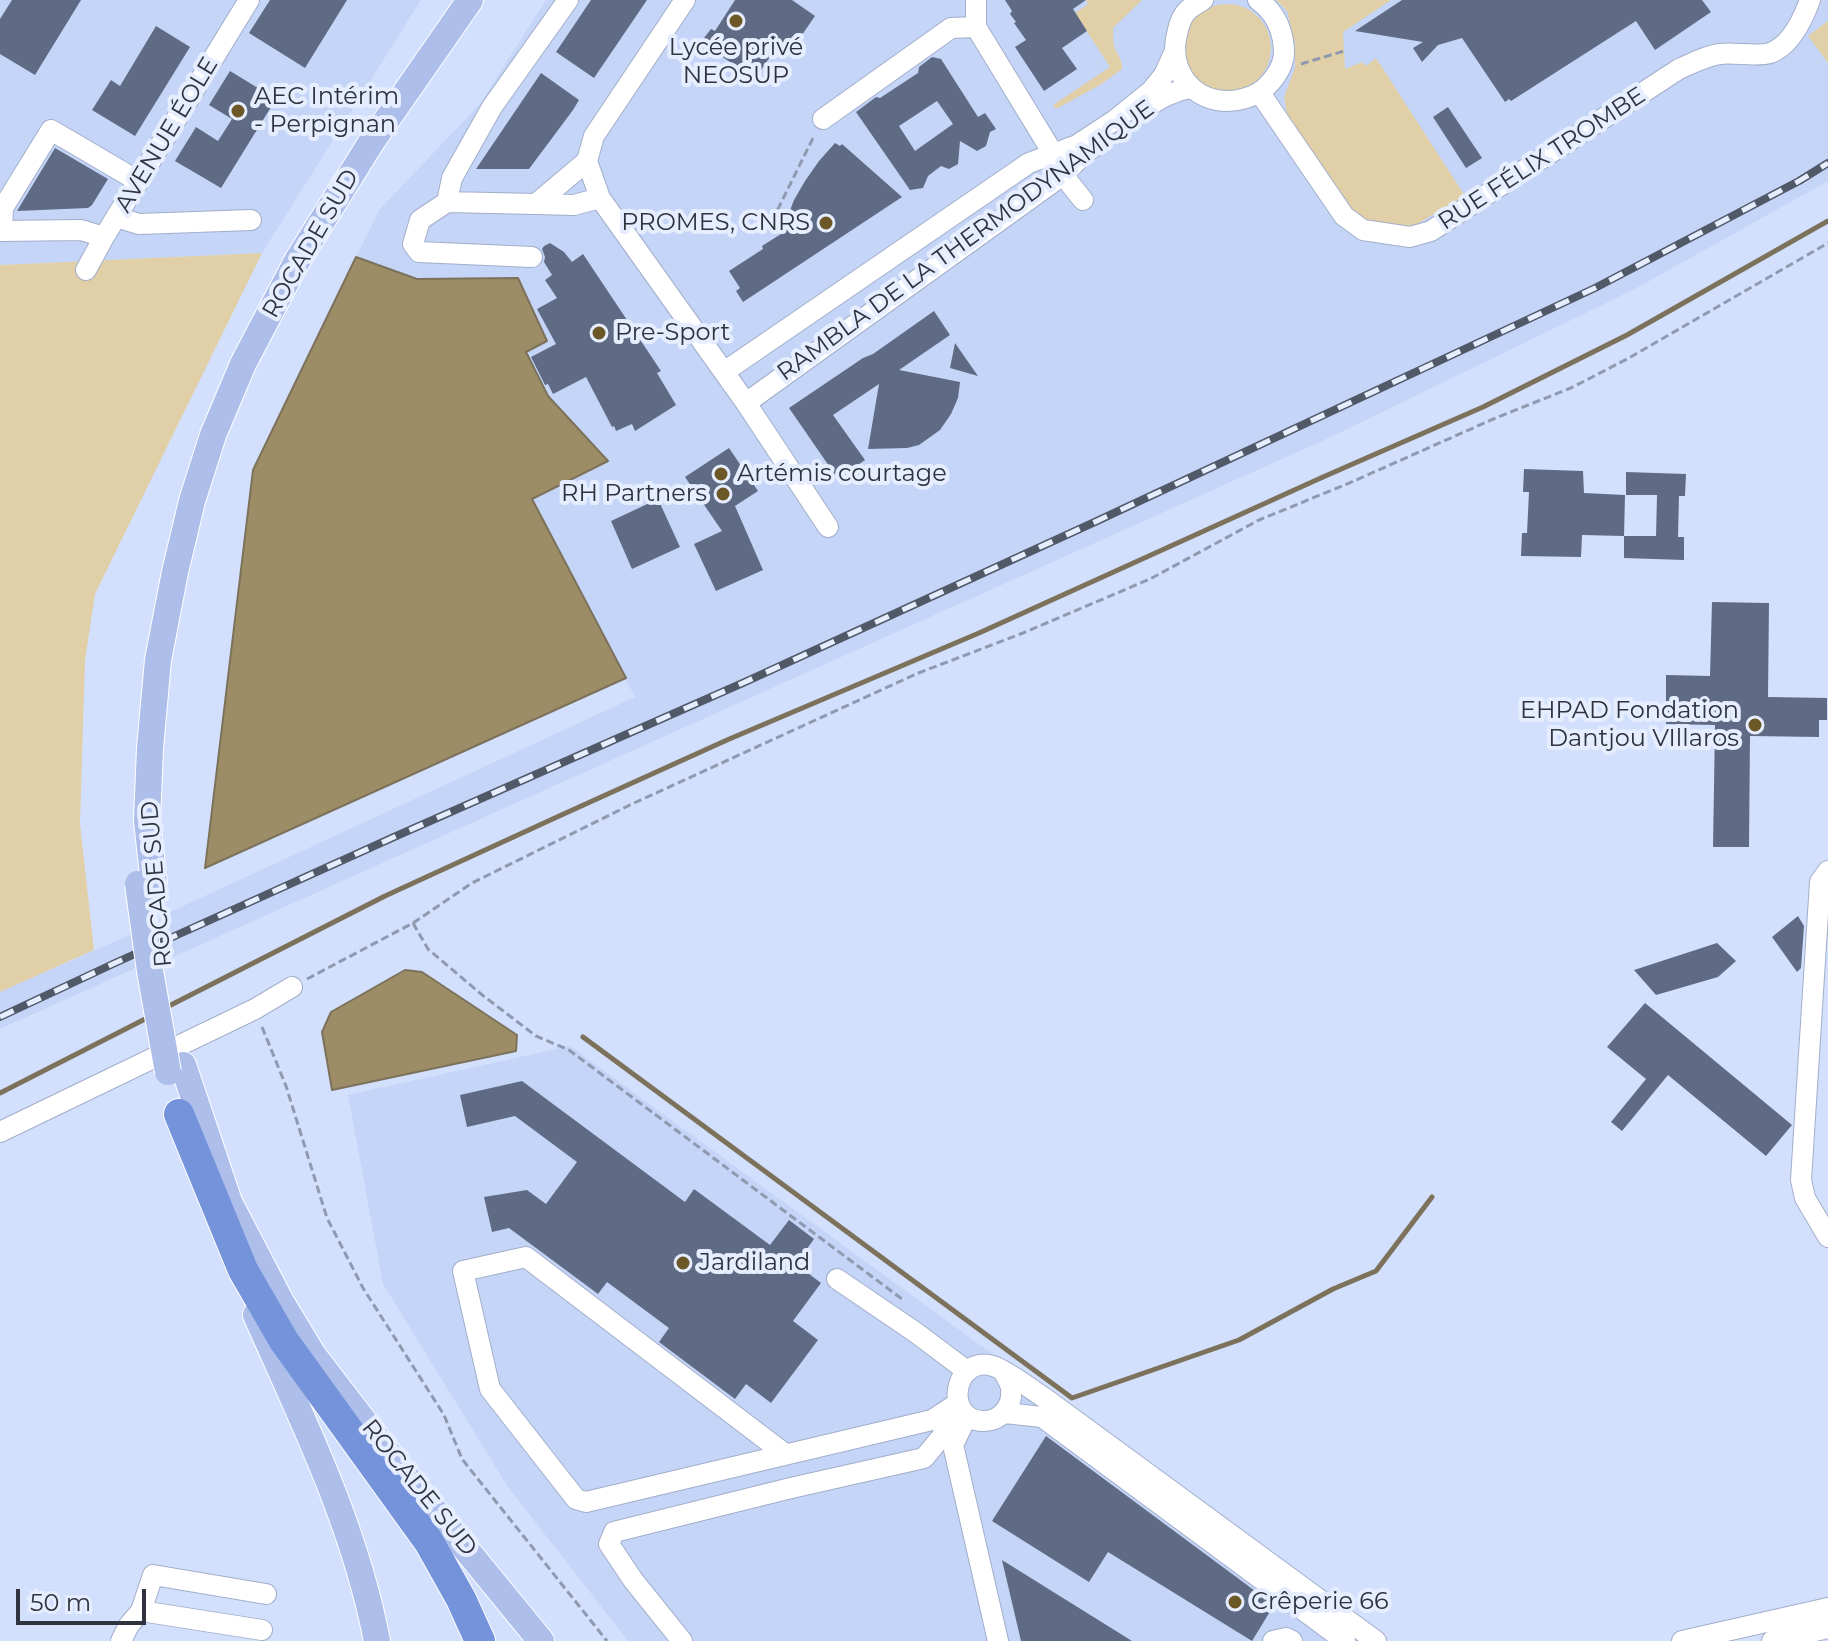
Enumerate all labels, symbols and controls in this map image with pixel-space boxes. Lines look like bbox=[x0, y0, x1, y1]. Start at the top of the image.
marker: Lycée privé NEOSUP bbox=[727, 12, 745, 30]
place label: Lycée privé NEOSUP bbox=[669, 34, 803, 90]
street label: AVENUE ÉOLE bbox=[109, 52, 225, 218]
street label: RUE FÉLIX TROMBE bbox=[1433, 81, 1651, 237]
place label: AEC Intérim - Perpignan bbox=[254, 83, 399, 139]
street label: RAMBLA DE LA THERMODYNAMIQUE bbox=[772, 95, 1160, 387]
marker: AEC Intérim - Perpignan bbox=[229, 102, 247, 120]
street label: ROCADE SUD bbox=[257, 164, 365, 324]
place label: PROMES, CNRS bbox=[621, 209, 810, 237]
marker: PROMES, CNRS bbox=[817, 214, 835, 232]
place label: Pre-Sport bbox=[615, 319, 730, 347]
marker: Pre-Sport bbox=[590, 324, 608, 342]
place label: Artémis courtage bbox=[737, 460, 947, 488]
marker: Artémis courtage bbox=[712, 465, 730, 483]
place label: RH Partners bbox=[561, 480, 707, 508]
marker: RH Partners bbox=[714, 485, 732, 503]
place label: EHPAD Fondation Dantjou VIllaros bbox=[1520, 697, 1739, 753]
marker: EHPAD Fondation Dantjou VIllaros bbox=[1746, 716, 1764, 734]
street label: ROCADE SUD bbox=[135, 800, 179, 968]
place label: Jardiland bbox=[699, 1249, 810, 1277]
marker: Jardiland bbox=[674, 1254, 692, 1272]
street label: ROCADE SUD bbox=[355, 1414, 483, 1562]
scale bar bbox=[20, 1573, 150, 1623]
text: 50 m bbox=[30, 1588, 91, 1617]
place label: Crêperie 66 bbox=[1251, 1588, 1389, 1616]
marker: Crêperie 66 bbox=[1226, 1593, 1244, 1611]

